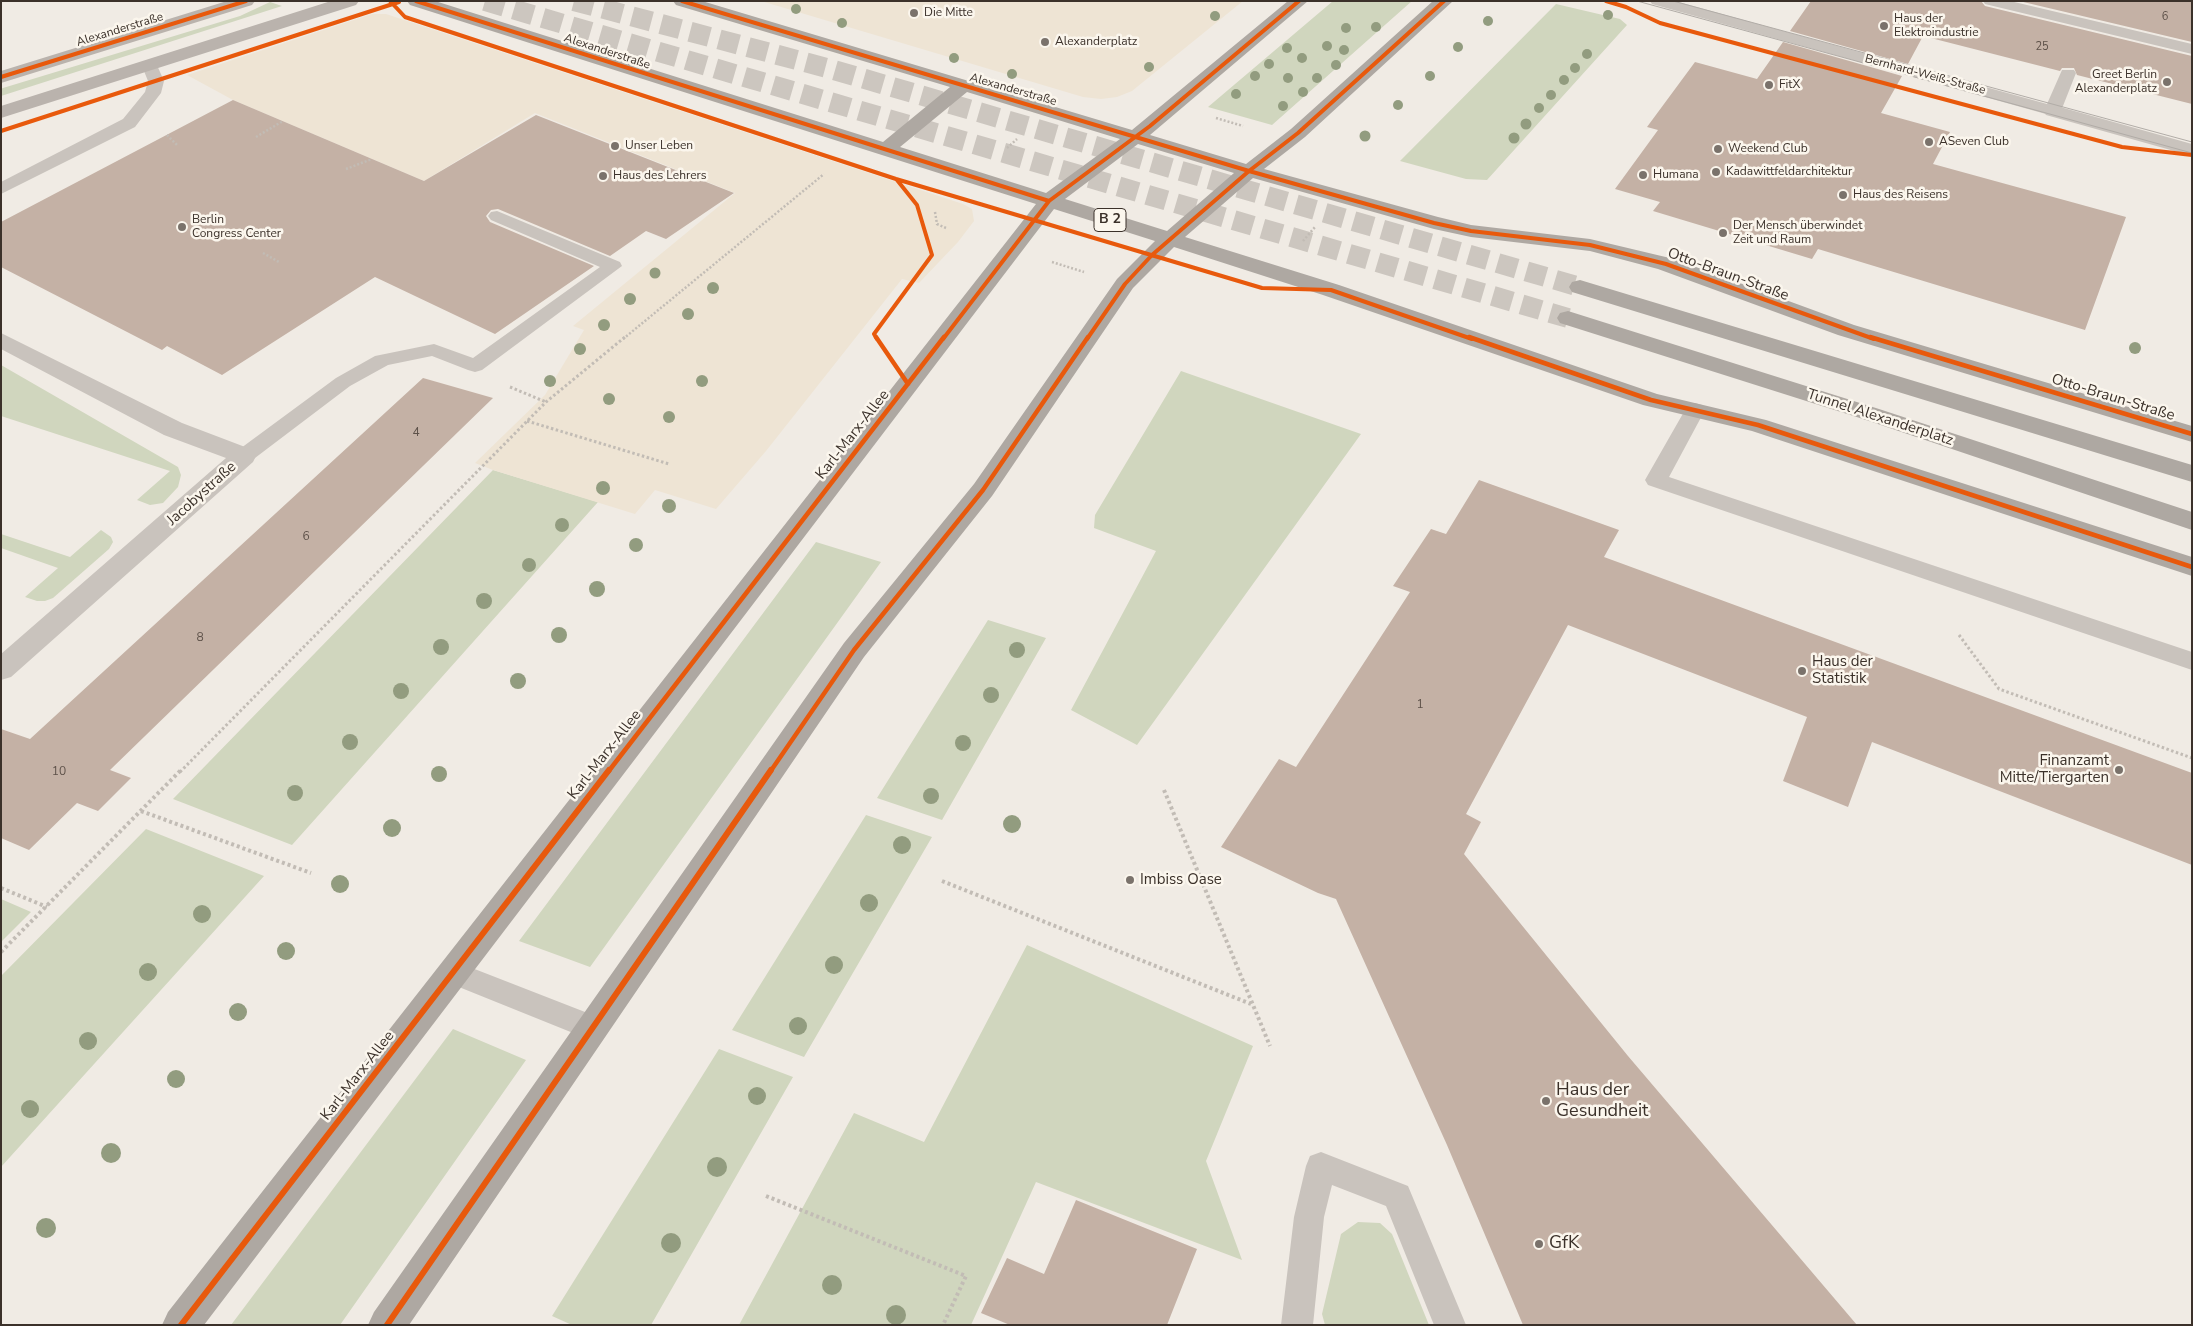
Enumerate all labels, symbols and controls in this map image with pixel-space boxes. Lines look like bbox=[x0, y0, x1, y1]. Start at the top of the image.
place label: Die Mitte bbox=[924, 6, 973, 20]
marker: Die Mitte bbox=[908, 7, 920, 19]
street label: Alexanderstraße bbox=[75, 10, 165, 50]
house number: 6 bbox=[2162, 10, 2168, 24]
place label: Haus der Elektroindustrie bbox=[1894, 12, 1979, 40]
marker: Haus der Elektroindustrie bbox=[1878, 20, 1890, 32]
street label: Alexanderstraße bbox=[562, 31, 652, 73]
place label: Alexanderplatz bbox=[1055, 35, 1137, 49]
marker: Alexanderplatz bbox=[1039, 36, 1051, 48]
house number: 25 bbox=[2035, 40, 2049, 54]
street label: Bernhard-Weiß-Straße bbox=[1863, 52, 1987, 98]
place label: Greet Berlin Alexanderplatz bbox=[2075, 68, 2157, 96]
street label: Alexanderstraße bbox=[968, 71, 1058, 109]
marker: Greet Berlin Alexanderplatz bbox=[2161, 76, 2173, 88]
place label: FitX bbox=[1779, 78, 1800, 92]
marker: FitX bbox=[1763, 79, 1775, 91]
place label: ASeven Club bbox=[1939, 135, 2009, 149]
marker: ASeven Club bbox=[1923, 136, 1935, 148]
place label: Unser Leben bbox=[625, 139, 693, 153]
marker: Unser Leben bbox=[609, 140, 621, 152]
place label: Weekend Club bbox=[1728, 142, 1808, 156]
marker: Weekend Club bbox=[1712, 143, 1724, 155]
place label: Kadawittfeldarchitektur bbox=[1726, 165, 1852, 179]
marker: Kadawittfeldarchitektur bbox=[1710, 166, 1722, 178]
place label: Humana bbox=[1653, 168, 1699, 182]
place label: Haus des Lehrers bbox=[613, 169, 707, 183]
marker: Humana bbox=[1637, 169, 1649, 181]
marker: Haus des Lehrers bbox=[597, 170, 609, 182]
place label: Haus des Reisens bbox=[1853, 188, 1948, 202]
marker: Haus des Reisens bbox=[1837, 189, 1849, 201]
road number: B 2 bbox=[1094, 208, 1126, 232]
place label: Berlin Congress Center bbox=[192, 213, 281, 241]
place label: Der Mensch überwindet Zeit und Raum bbox=[1733, 219, 1862, 247]
marker: Berlin Congress Center bbox=[176, 221, 188, 233]
marker: Der Mensch überwindet Zeit und Raum bbox=[1717, 227, 1729, 239]
street label: Otto-Braun-Straße bbox=[1665, 245, 1791, 305]
street label: Otto-Braun-Straße bbox=[2049, 371, 2177, 425]
street label: Tunnel Alexanderplatz bbox=[1805, 386, 1955, 450]
street label: Karl-Marx-Allee bbox=[812, 387, 894, 483]
house number: 4 bbox=[412, 426, 420, 440]
street label: Jacobystraße bbox=[164, 458, 240, 530]
house number: 6 bbox=[302, 530, 310, 544]
house number: 8 bbox=[196, 631, 204, 645]
place label: Haus der Statistik bbox=[1812, 653, 1873, 688]
marker: Haus der Statistik bbox=[1796, 665, 1808, 677]
house number: 1 bbox=[1416, 698, 1424, 712]
street label: Karl-Marx-Allee bbox=[564, 707, 646, 803]
place label: Finanzamt Mitte/Tiergarten bbox=[2000, 752, 2109, 787]
marker: Finanzamt Mitte/Tiergarten bbox=[2113, 764, 2125, 776]
house number: 10 bbox=[52, 765, 66, 779]
place label: Imbiss Oase bbox=[1140, 871, 1222, 889]
marker: Imbiss Oase bbox=[1124, 874, 1136, 886]
street label: Karl-Marx-Allee bbox=[317, 1028, 399, 1124]
place label: Haus der Gesundheit bbox=[1556, 1080, 1648, 1122]
marker: Haus der Gesundheit bbox=[1540, 1095, 1552, 1107]
place label: GfK bbox=[1549, 1233, 1579, 1255]
marker: GfK bbox=[1533, 1238, 1545, 1250]

